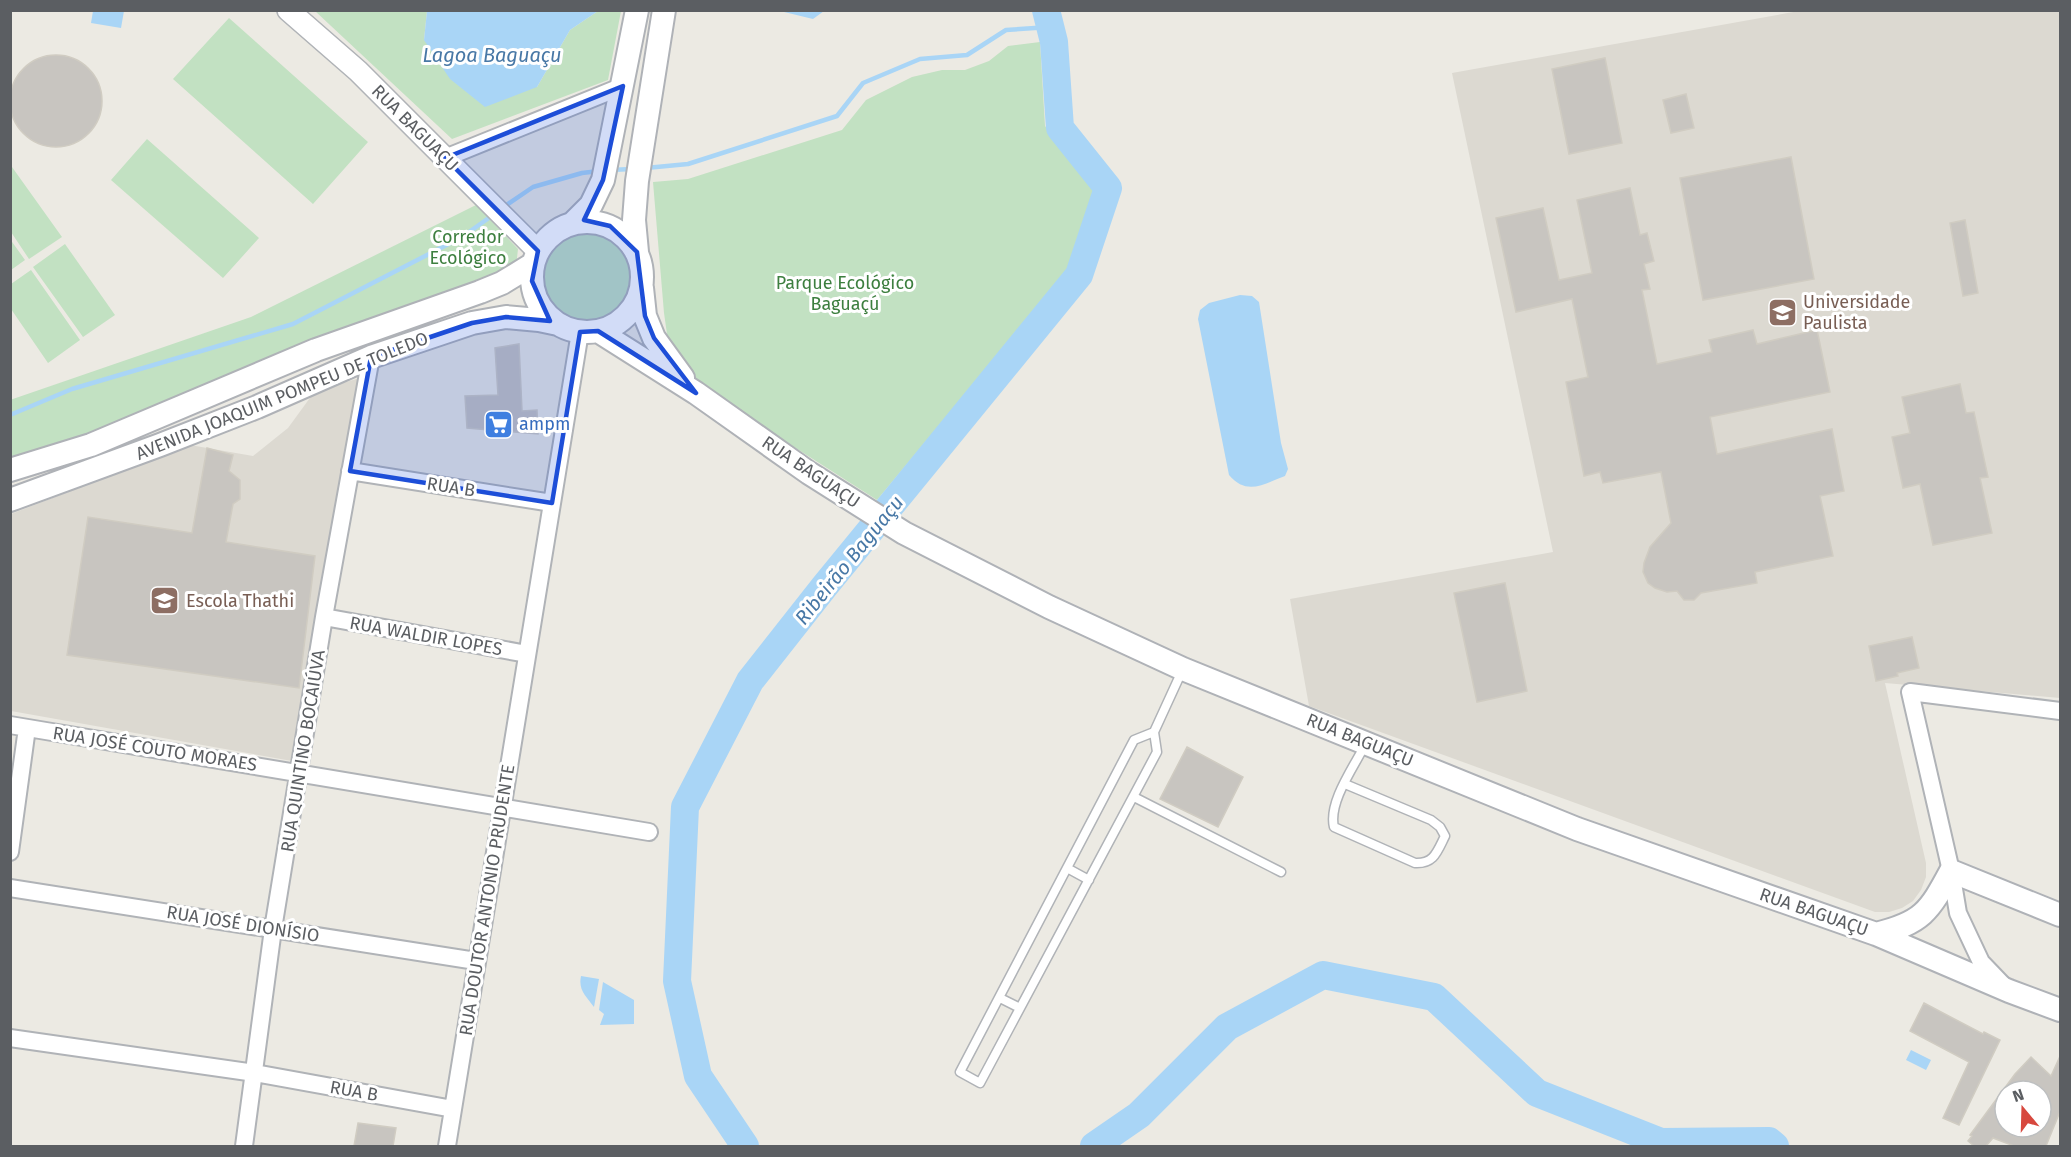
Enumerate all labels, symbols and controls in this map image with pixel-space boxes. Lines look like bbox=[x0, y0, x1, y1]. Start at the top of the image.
water label: Lagoa Baguaçu bbox=[422, 43, 562, 68]
street label: RUA BAGUAÇU bbox=[367, 80, 463, 176]
park label: Corredor Ecológico bbox=[430, 226, 506, 269]
park label: Parque Ecológico Baguaçú bbox=[776, 272, 914, 315]
place label: Universidade Paulista bbox=[1803, 291, 1910, 334]
school or university icon: Universidade Paulista bbox=[1766, 296, 1798, 328]
street label: AVENIDA JOAQUIM POMPEU DE TOLEDO bbox=[133, 327, 431, 465]
supermarket icon: ampm bbox=[482, 408, 514, 440]
place label: ampm bbox=[519, 413, 570, 435]
street label: RUA BAGUAÇU bbox=[758, 431, 864, 513]
street label: RUA B bbox=[425, 472, 477, 502]
water label: Ribeirão Baguaçu bbox=[790, 491, 909, 630]
school or university icon: Escola Thathi bbox=[149, 585, 181, 617]
place label: Escola Thathi bbox=[186, 590, 294, 612]
street label: RUA WALDIR LOPES bbox=[348, 612, 504, 660]
street label: RUA QUINTINO BOCAIÚVA bbox=[275, 647, 330, 854]
street label: RUA BAGUAÇU bbox=[1303, 709, 1417, 771]
street label: RUA JOSÉ COUTO MORAES bbox=[51, 721, 259, 776]
street label: RUA DOUTOR ANTONIO PRUDENTE bbox=[455, 763, 519, 1037]
street label: RUA BAGUAÇU bbox=[1757, 883, 1871, 941]
street label: RUA JOSÉ DIONÍSIO bbox=[165, 900, 321, 947]
street label: RUA B bbox=[328, 1076, 380, 1106]
north arrow bbox=[1993, 1079, 2053, 1139]
text: N bbox=[2010, 1085, 2026, 1106]

